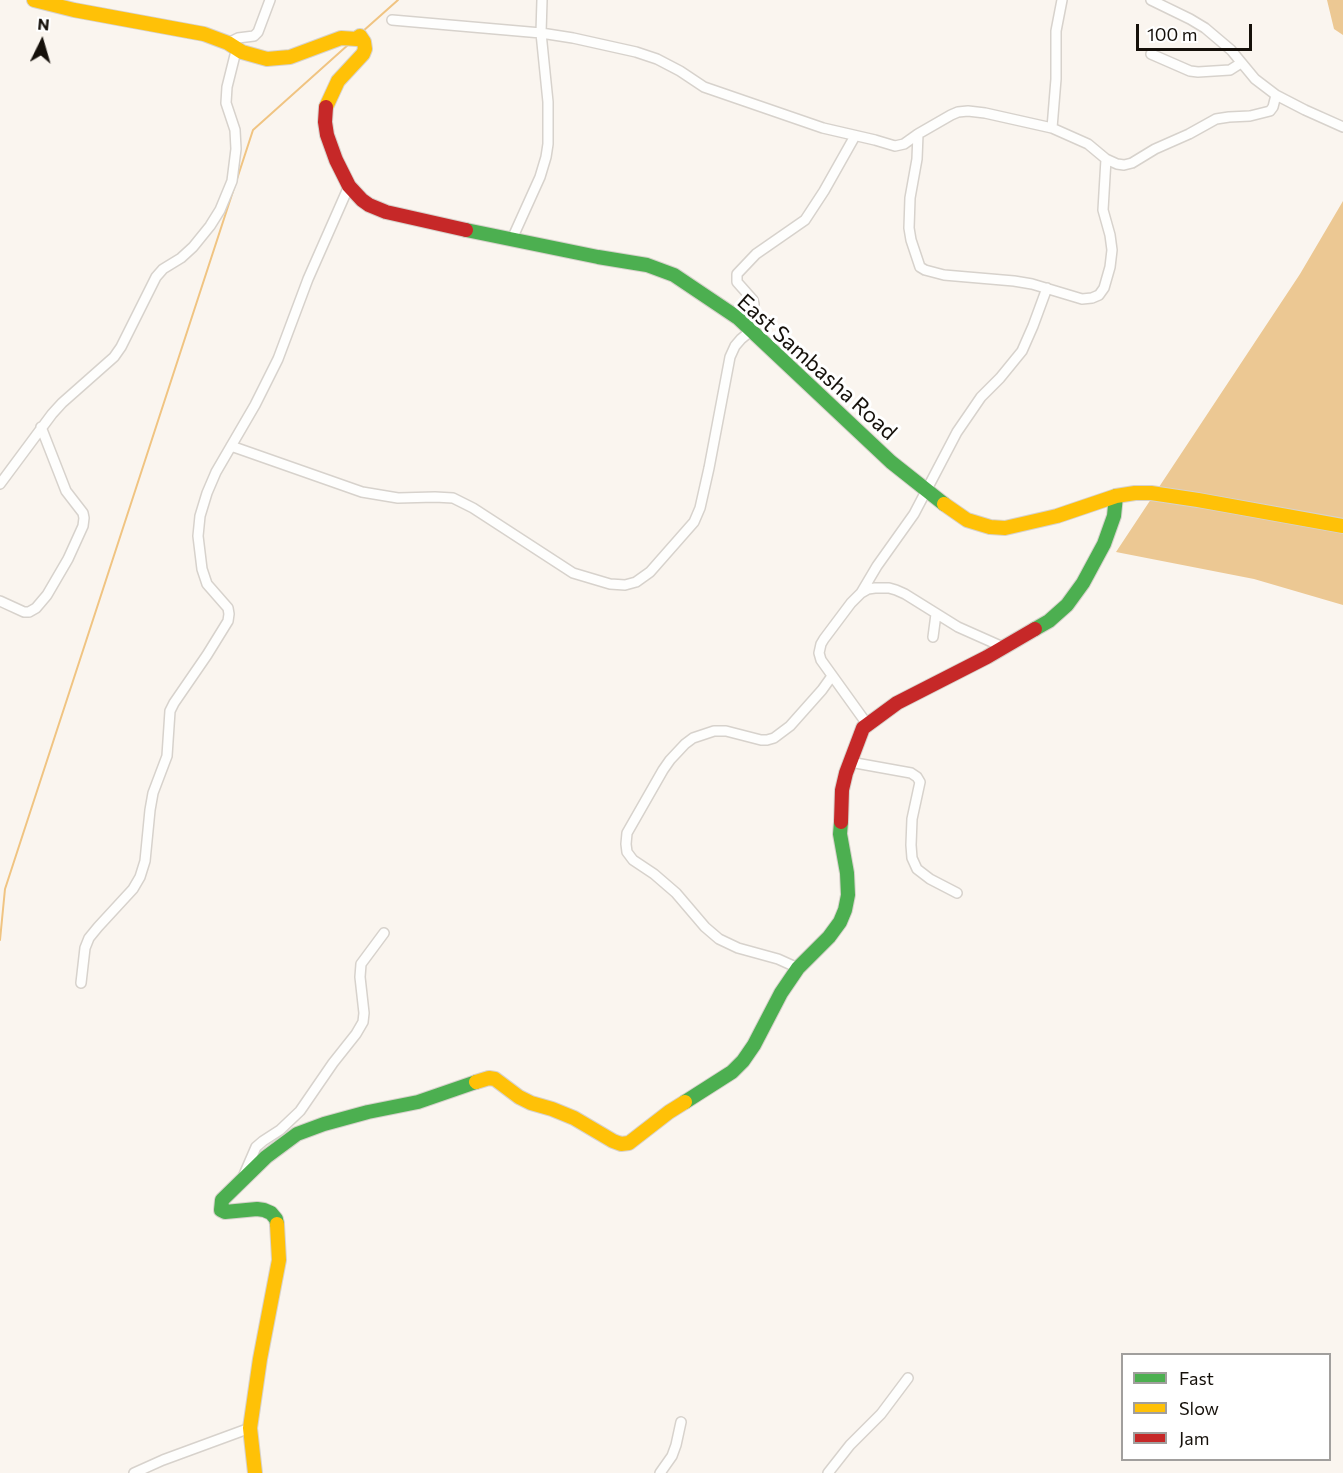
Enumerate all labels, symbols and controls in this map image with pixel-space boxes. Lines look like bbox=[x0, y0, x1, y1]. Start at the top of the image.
north arrow bbox=[12, 12, 72, 72]
scale bar bbox=[1139, 12, 1254, 50]
text: N bbox=[37, 14, 50, 34]
text: 100 m bbox=[1147, 23, 1197, 45]
street label: East Sambasha Road bbox=[732, 288, 902, 446]
legend bbox=[1121, 1353, 1331, 1461]
text: Fast bbox=[1179, 1367, 1214, 1389]
text: Slow bbox=[1179, 1397, 1219, 1419]
text: Jam bbox=[1179, 1427, 1209, 1449]

